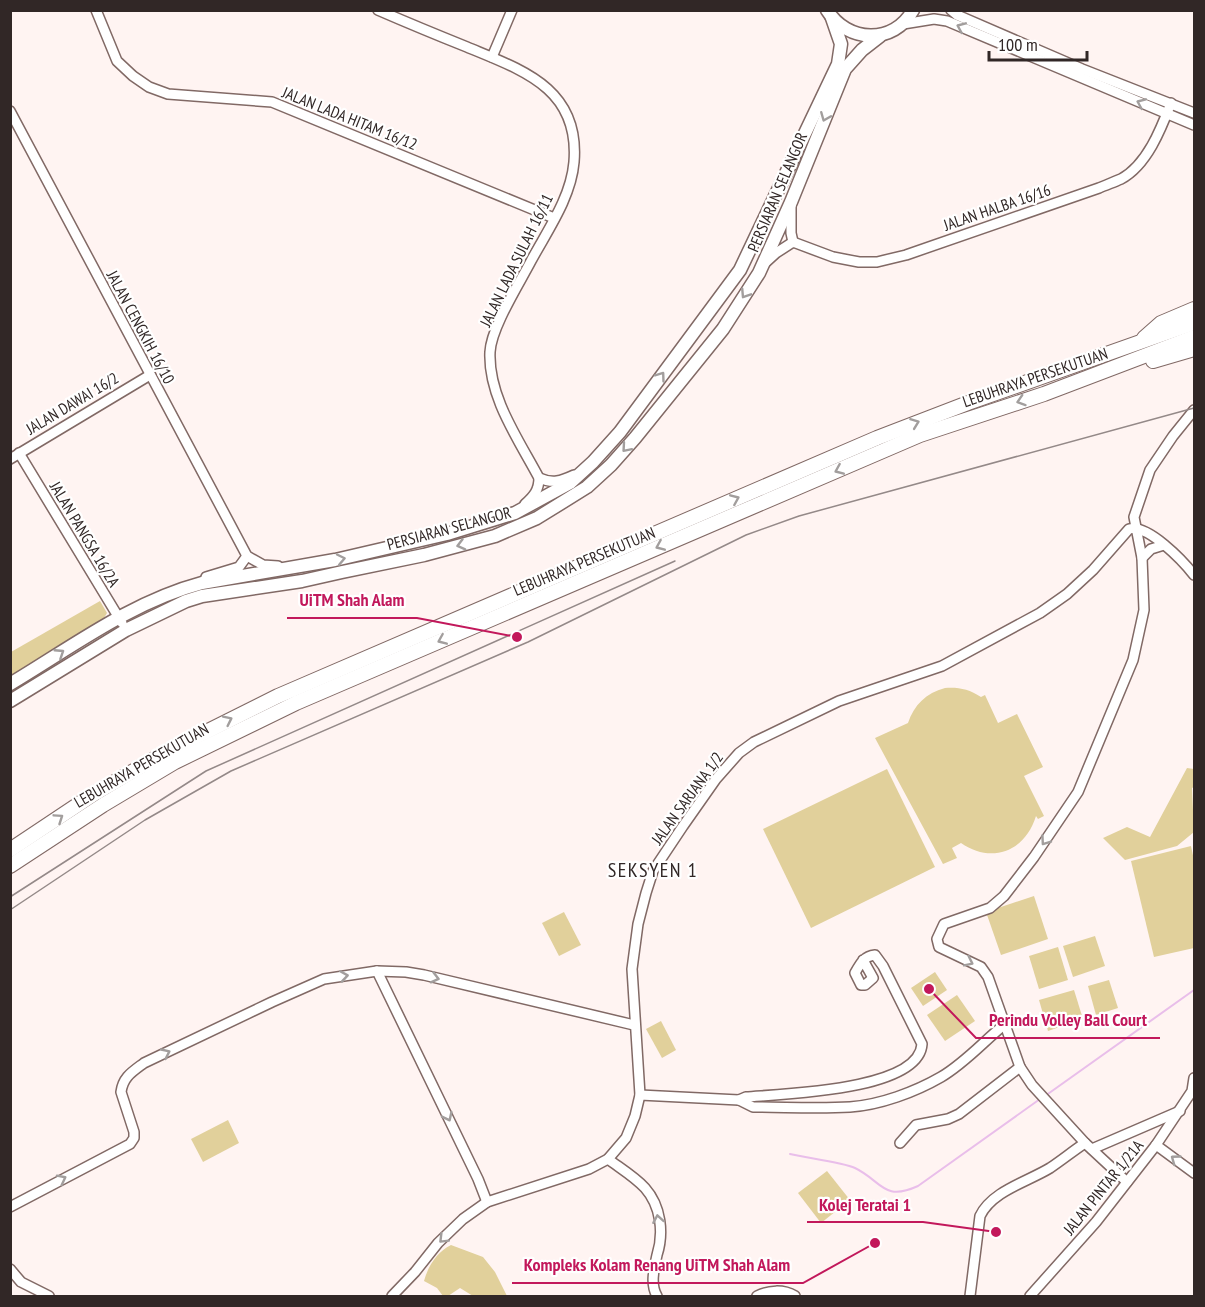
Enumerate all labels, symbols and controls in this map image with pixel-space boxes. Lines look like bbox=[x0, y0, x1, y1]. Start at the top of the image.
one-way arrow bbox=[956, 22, 967, 34]
scale bar bbox=[989, 24, 1086, 62]
text: 100 m bbox=[998, 33, 1038, 56]
street label: JALAN LADA HITAM 16/12 bbox=[279, 81, 420, 154]
one-way arrow bbox=[1136, 98, 1147, 110]
one-way arrow bbox=[820, 111, 832, 122]
street label: PERSIARAN SELANGOR bbox=[743, 129, 811, 255]
street label: JALAN HALBA 16/16 bbox=[940, 179, 1053, 235]
street label: JALAN LADA SULAH 16/11 bbox=[475, 190, 557, 331]
street label: JALAN CENGKIH 16/10 bbox=[102, 266, 179, 387]
one-way arrow bbox=[742, 288, 753, 299]
street label: LEBUHRAYA PERSEKUTUAN bbox=[960, 343, 1110, 411]
street label: JALAN DAWAI 16/2 bbox=[21, 368, 122, 439]
one-way arrow bbox=[654, 372, 665, 383]
one-way arrow bbox=[1016, 394, 1027, 406]
one-way arrow bbox=[909, 418, 920, 430]
one-way arrow bbox=[622, 441, 633, 452]
one-way arrow bbox=[834, 463, 845, 475]
street label: JALAN PANGSA 16/2A bbox=[45, 477, 125, 591]
one-way arrow bbox=[729, 494, 740, 506]
street label: PERSIARAN SELANGOR bbox=[385, 502, 514, 554]
street label: LEBUHRAYA PERSEKUTUAN bbox=[510, 522, 658, 600]
one-way arrow bbox=[456, 538, 467, 550]
one-way arrow bbox=[655, 539, 666, 551]
one-way arrow bbox=[335, 553, 345, 566]
callout: UiTM Shah Alam bbox=[287, 582, 417, 618]
text: UiTM Shah Alam bbox=[300, 588, 404, 611]
one-way arrow bbox=[437, 633, 448, 645]
one-way arrow bbox=[54, 649, 64, 661]
one-way arrow bbox=[221, 716, 232, 728]
street label: LEBUHRAYA PERSEKUTUAN bbox=[70, 718, 212, 812]
street label: JALAN SARJANA 1/2 bbox=[646, 748, 727, 849]
one-way arrow bbox=[53, 813, 63, 825]
one-way arrow bbox=[1042, 834, 1053, 845]
district label: SEKSYEN 1 bbox=[608, 857, 698, 883]
one-way arrow bbox=[963, 954, 974, 966]
one-way arrow bbox=[340, 970, 349, 982]
one-way arrow bbox=[430, 970, 440, 983]
callout: Perindu Volley Ball Court bbox=[976, 1002, 1160, 1038]
text: Perindu Volley Ball Court bbox=[989, 1008, 1148, 1031]
one-way arrow bbox=[160, 1049, 171, 1061]
one-way arrow bbox=[441, 1110, 453, 1121]
street label: JALAN PINTAR 1/21A bbox=[1058, 1135, 1148, 1239]
one-way arrow bbox=[1171, 1155, 1182, 1166]
one-way arrow bbox=[55, 1175, 66, 1186]
callout: Kolej Teratai 1 bbox=[807, 1186, 923, 1222]
text: Kolej Teratai 1 bbox=[819, 1193, 911, 1216]
one-way arrow bbox=[652, 1214, 665, 1224]
one-way arrow bbox=[439, 1232, 450, 1243]
callout: Kompleks Kolam Renang UiTM Shah Alam bbox=[512, 1247, 803, 1283]
text: Kompleks Kolam Renang UiTM Shah Alam bbox=[524, 1253, 790, 1276]

